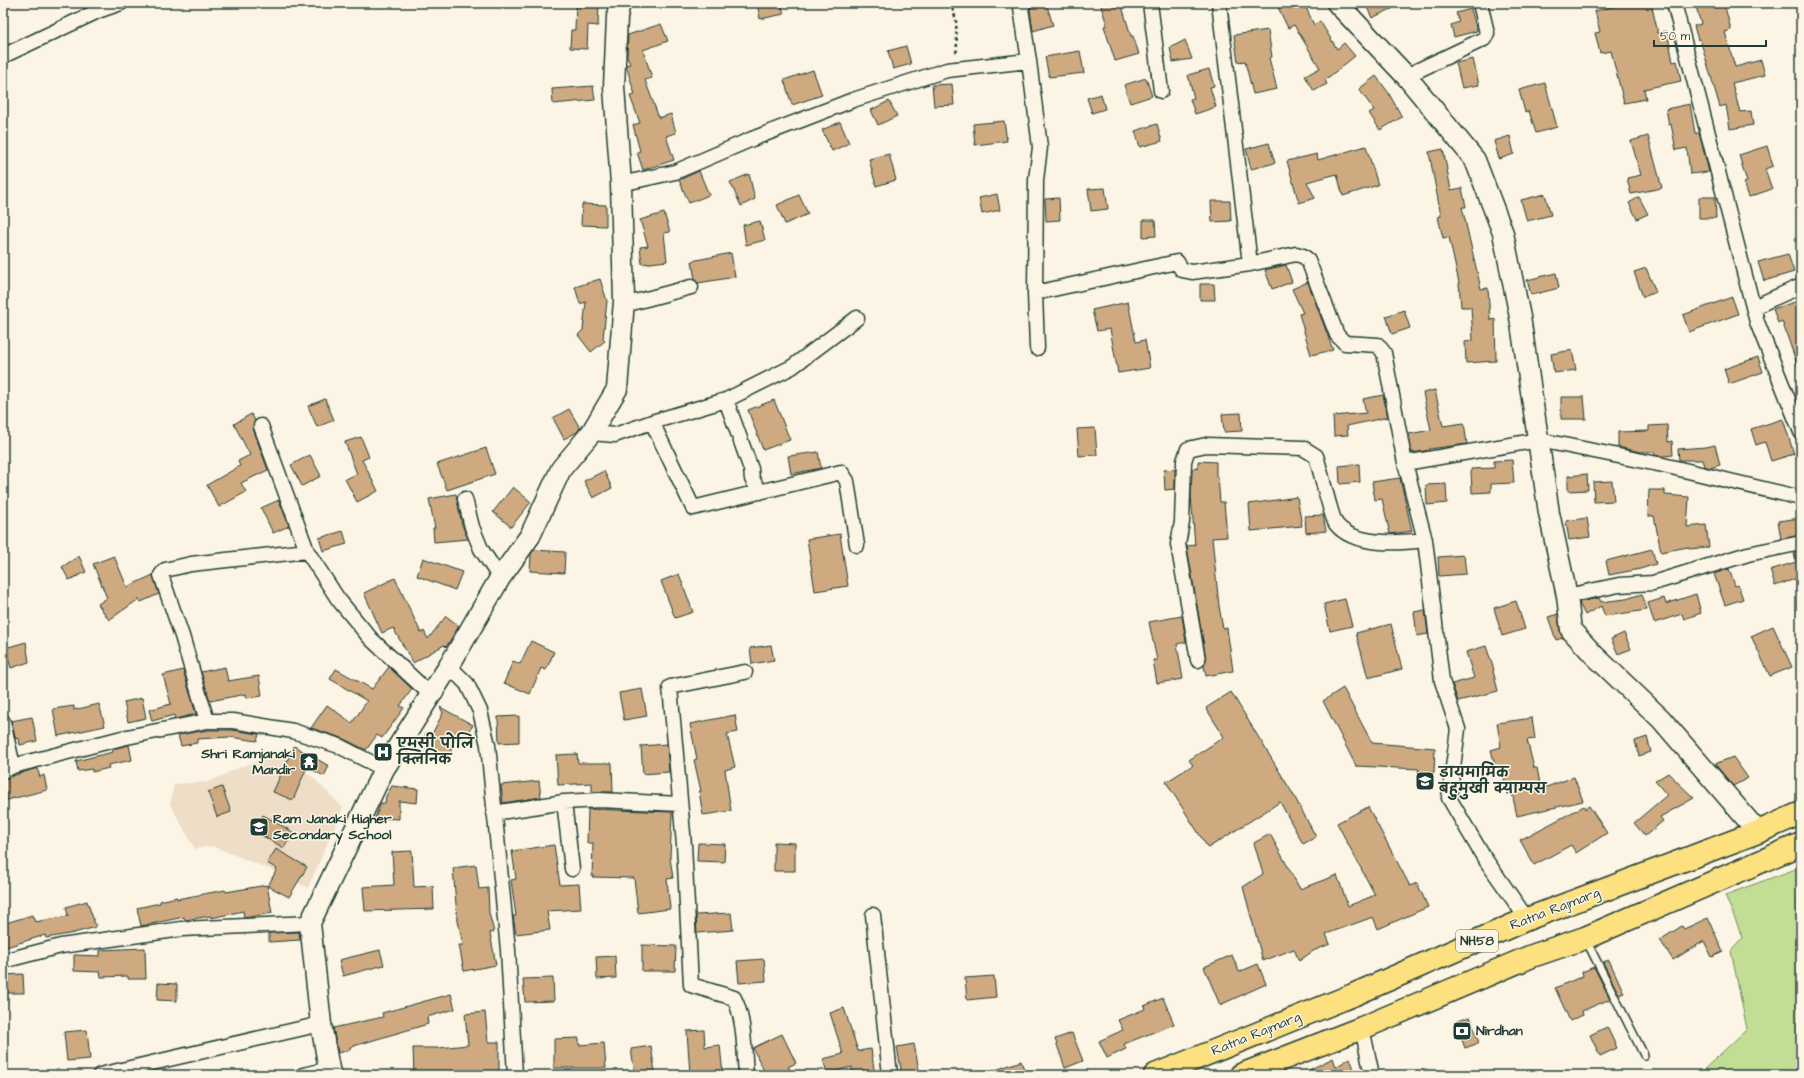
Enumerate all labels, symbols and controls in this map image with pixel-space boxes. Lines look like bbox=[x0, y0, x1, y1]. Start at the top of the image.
scale bar bbox=[1654, 22, 1766, 48]
text: 50 m bbox=[1660, 28, 1691, 45]
place label: एमसी पोलि क्लिनिक bbox=[395, 732, 476, 770]
hospital icon: एमसी पोलि क्लिनिक bbox=[372, 741, 394, 763]
place label: Shri Ramjanaki Mandir bbox=[200, 744, 296, 780]
temple icon: Shri Ramjanaki Mandir bbox=[298, 751, 320, 773]
place label: डायमामिक बहुमुखी क्याम्पस bbox=[1437, 761, 1548, 800]
school or university icon: डायमामिक बहुमुखी क्याम्पस bbox=[1414, 770, 1436, 792]
place label: Ram Janaki Higher Secondary School bbox=[272, 809, 392, 845]
school or university icon: Ram Janaki Higher Secondary School bbox=[248, 816, 270, 838]
street label: Ratna Rajmarg bbox=[1507, 883, 1603, 935]
road number: NH58 bbox=[1456, 930, 1498, 952]
street label: Ratna Rajmarg bbox=[1208, 1007, 1304, 1061]
bank icon: Nirdhan bbox=[1451, 1020, 1473, 1042]
place label: Nirdhan bbox=[1476, 1021, 1523, 1041]

